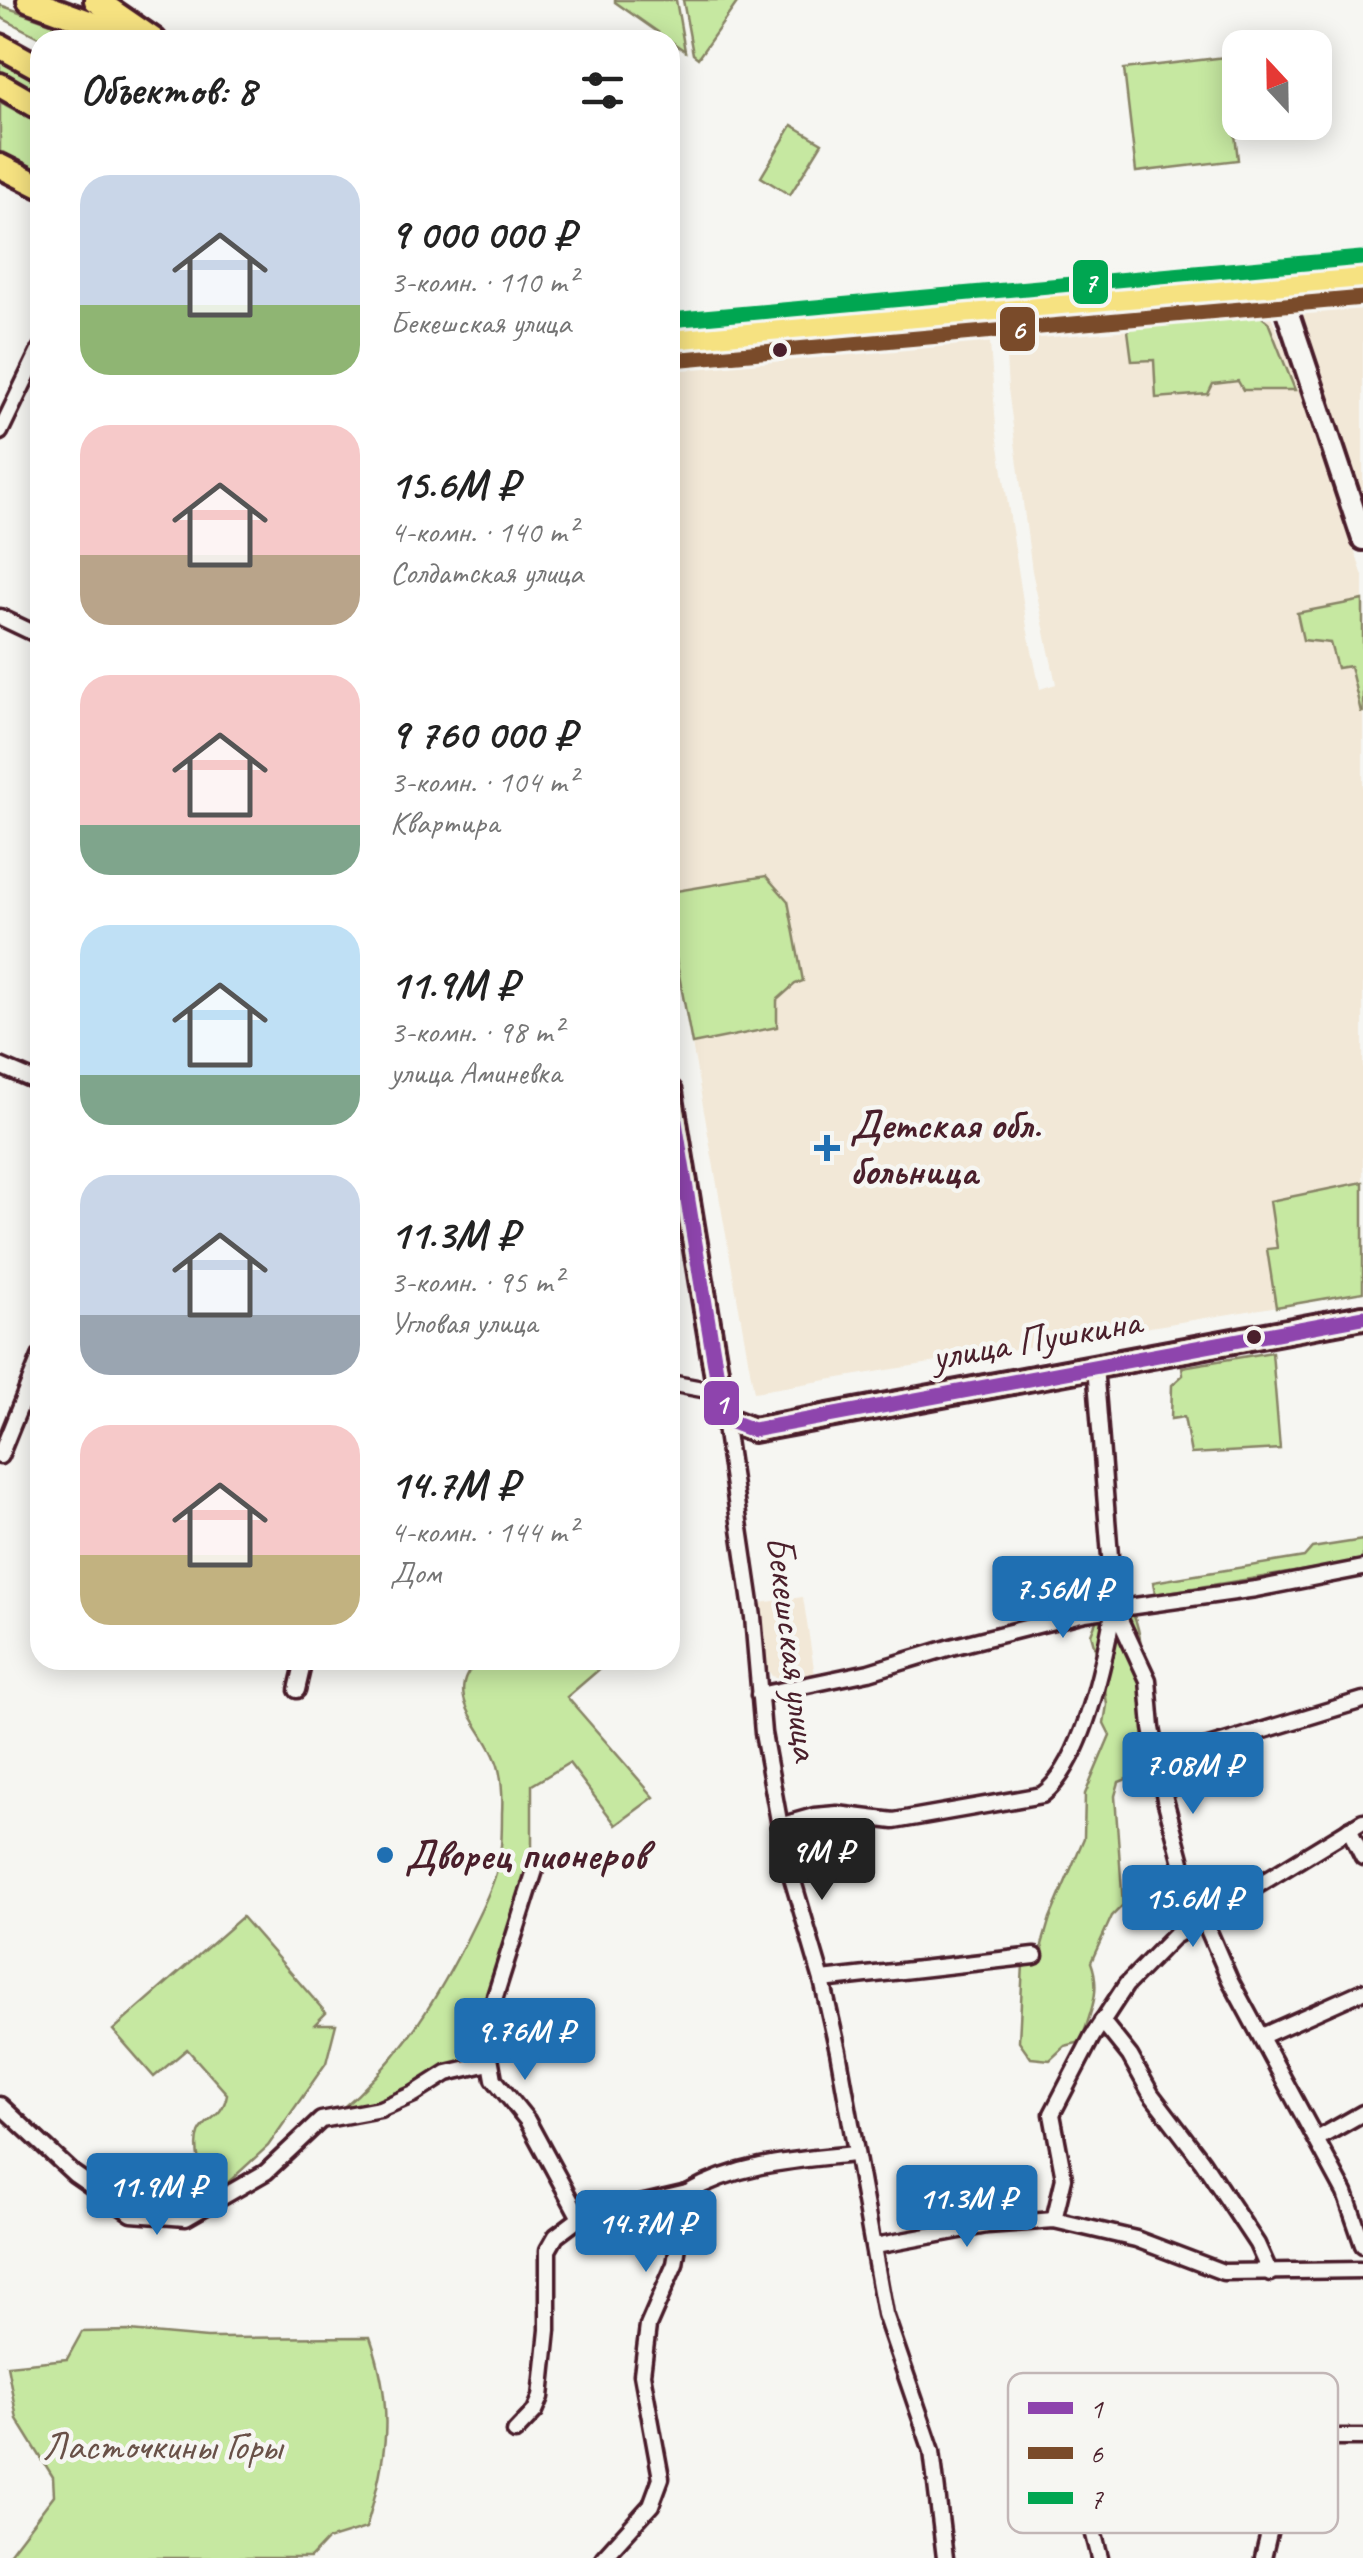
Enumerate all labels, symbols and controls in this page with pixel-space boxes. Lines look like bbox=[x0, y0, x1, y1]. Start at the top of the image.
north arrow bbox=[1222, 30, 1332, 140]
map controls bbox=[1222, 30, 1332, 140]
icon: filters bbox=[575, 63, 630, 118]
text: Объектов: 8 bbox=[80, 64, 256, 117]
text: 9 000 000 ₽ bbox=[390, 208, 574, 261]
icon: home bbox=[160, 215, 280, 335]
line badge: 7 bbox=[1071, 258, 1110, 306]
text: 3-комн. · 110 m² bbox=[390, 261, 577, 302]
text: 7 bbox=[1084, 265, 1099, 300]
text: Бекешская улица bbox=[390, 302, 571, 343]
line badge: 6 bbox=[998, 305, 1037, 353]
text: 6 bbox=[1011, 312, 1026, 347]
unlabelled marker bbox=[770, 340, 790, 360]
text: 15.6M ₽ bbox=[390, 458, 518, 511]
icon: home bbox=[160, 465, 280, 585]
text: 4-комн. · 140 m² bbox=[390, 511, 577, 552]
text: Солдатская улица bbox=[390, 552, 583, 593]
text: 9 760 000 ₽ bbox=[390, 708, 575, 761]
icon: home bbox=[160, 715, 280, 835]
text: 3-комн. · 104 m² bbox=[390, 761, 577, 802]
text: Квартира bbox=[390, 802, 499, 843]
text: 11.9M ₽ bbox=[390, 958, 517, 1011]
icon: home bbox=[160, 965, 280, 1085]
text: 3-комн. · 98 m² bbox=[390, 1011, 562, 1052]
text: улица Аминевка bbox=[390, 1052, 561, 1093]
place label: Детская обл. больница bbox=[850, 1100, 1042, 1196]
marker: Детская обл. больница bbox=[814, 1135, 840, 1161]
text: 11.3M ₽ bbox=[390, 1208, 518, 1261]
icon: home bbox=[160, 1215, 280, 1335]
text: 3-комн. · 95 m² bbox=[390, 1261, 562, 1302]
street label: улица Пушкина bbox=[926, 1295, 1148, 1382]
text: Угловая улица bbox=[390, 1302, 537, 1343]
unlabelled marker bbox=[1244, 1327, 1264, 1347]
line badge: 1 bbox=[702, 1379, 741, 1427]
text: 1 bbox=[715, 1386, 731, 1421]
text: 14.7M ₽ bbox=[390, 1458, 517, 1511]
icon: home bbox=[160, 1465, 280, 1585]
text: 4-комн. · 144 m² bbox=[390, 1511, 577, 1552]
street label: Бекешская улица bbox=[754, 1533, 832, 1766]
text: Дом bbox=[390, 1552, 441, 1593]
pin: 7.56M ₽ bbox=[971, 1556, 1155, 1641]
text: 7.56M ₽ bbox=[1014, 1568, 1112, 1609]
pin: 7.08M ₽ bbox=[1101, 1732, 1285, 1817]
text: 7.08M ₽ bbox=[1144, 1744, 1242, 1785]
pin: 9M ₽ bbox=[763, 1818, 881, 1903]
place label: Дворец пионеров bbox=[405, 1830, 656, 1880]
text: 9M ₽ bbox=[791, 1830, 853, 1871]
marker: Дворец пионеров bbox=[374, 1844, 396, 1866]
pin: 15.6M ₽ bbox=[1101, 1865, 1285, 1950]
text: 15.6M ₽ bbox=[1144, 1877, 1242, 1918]
pin: 9.76M ₽ bbox=[433, 1998, 617, 2083]
text: 9.76M ₽ bbox=[476, 2010, 574, 2051]
pin: 11.9M ₽ bbox=[65, 2153, 249, 2238]
text: 11.9M ₽ bbox=[109, 2165, 205, 2206]
pin: 11.3M ₽ bbox=[875, 2165, 1059, 2250]
text: 11.3M ₽ bbox=[918, 2177, 1016, 2218]
pin: 14.7M ₽ bbox=[554, 2190, 738, 2275]
text: 14.7M ₽ bbox=[597, 2202, 695, 2243]
legend bbox=[1008, 2373, 1338, 2533]
text: 1 bbox=[1090, 2391, 1104, 2426]
park label: Ласточкины Горы bbox=[42, 2421, 285, 2471]
text: 6 bbox=[1090, 2436, 1104, 2471]
text: 7 bbox=[1090, 2481, 1104, 2516]

